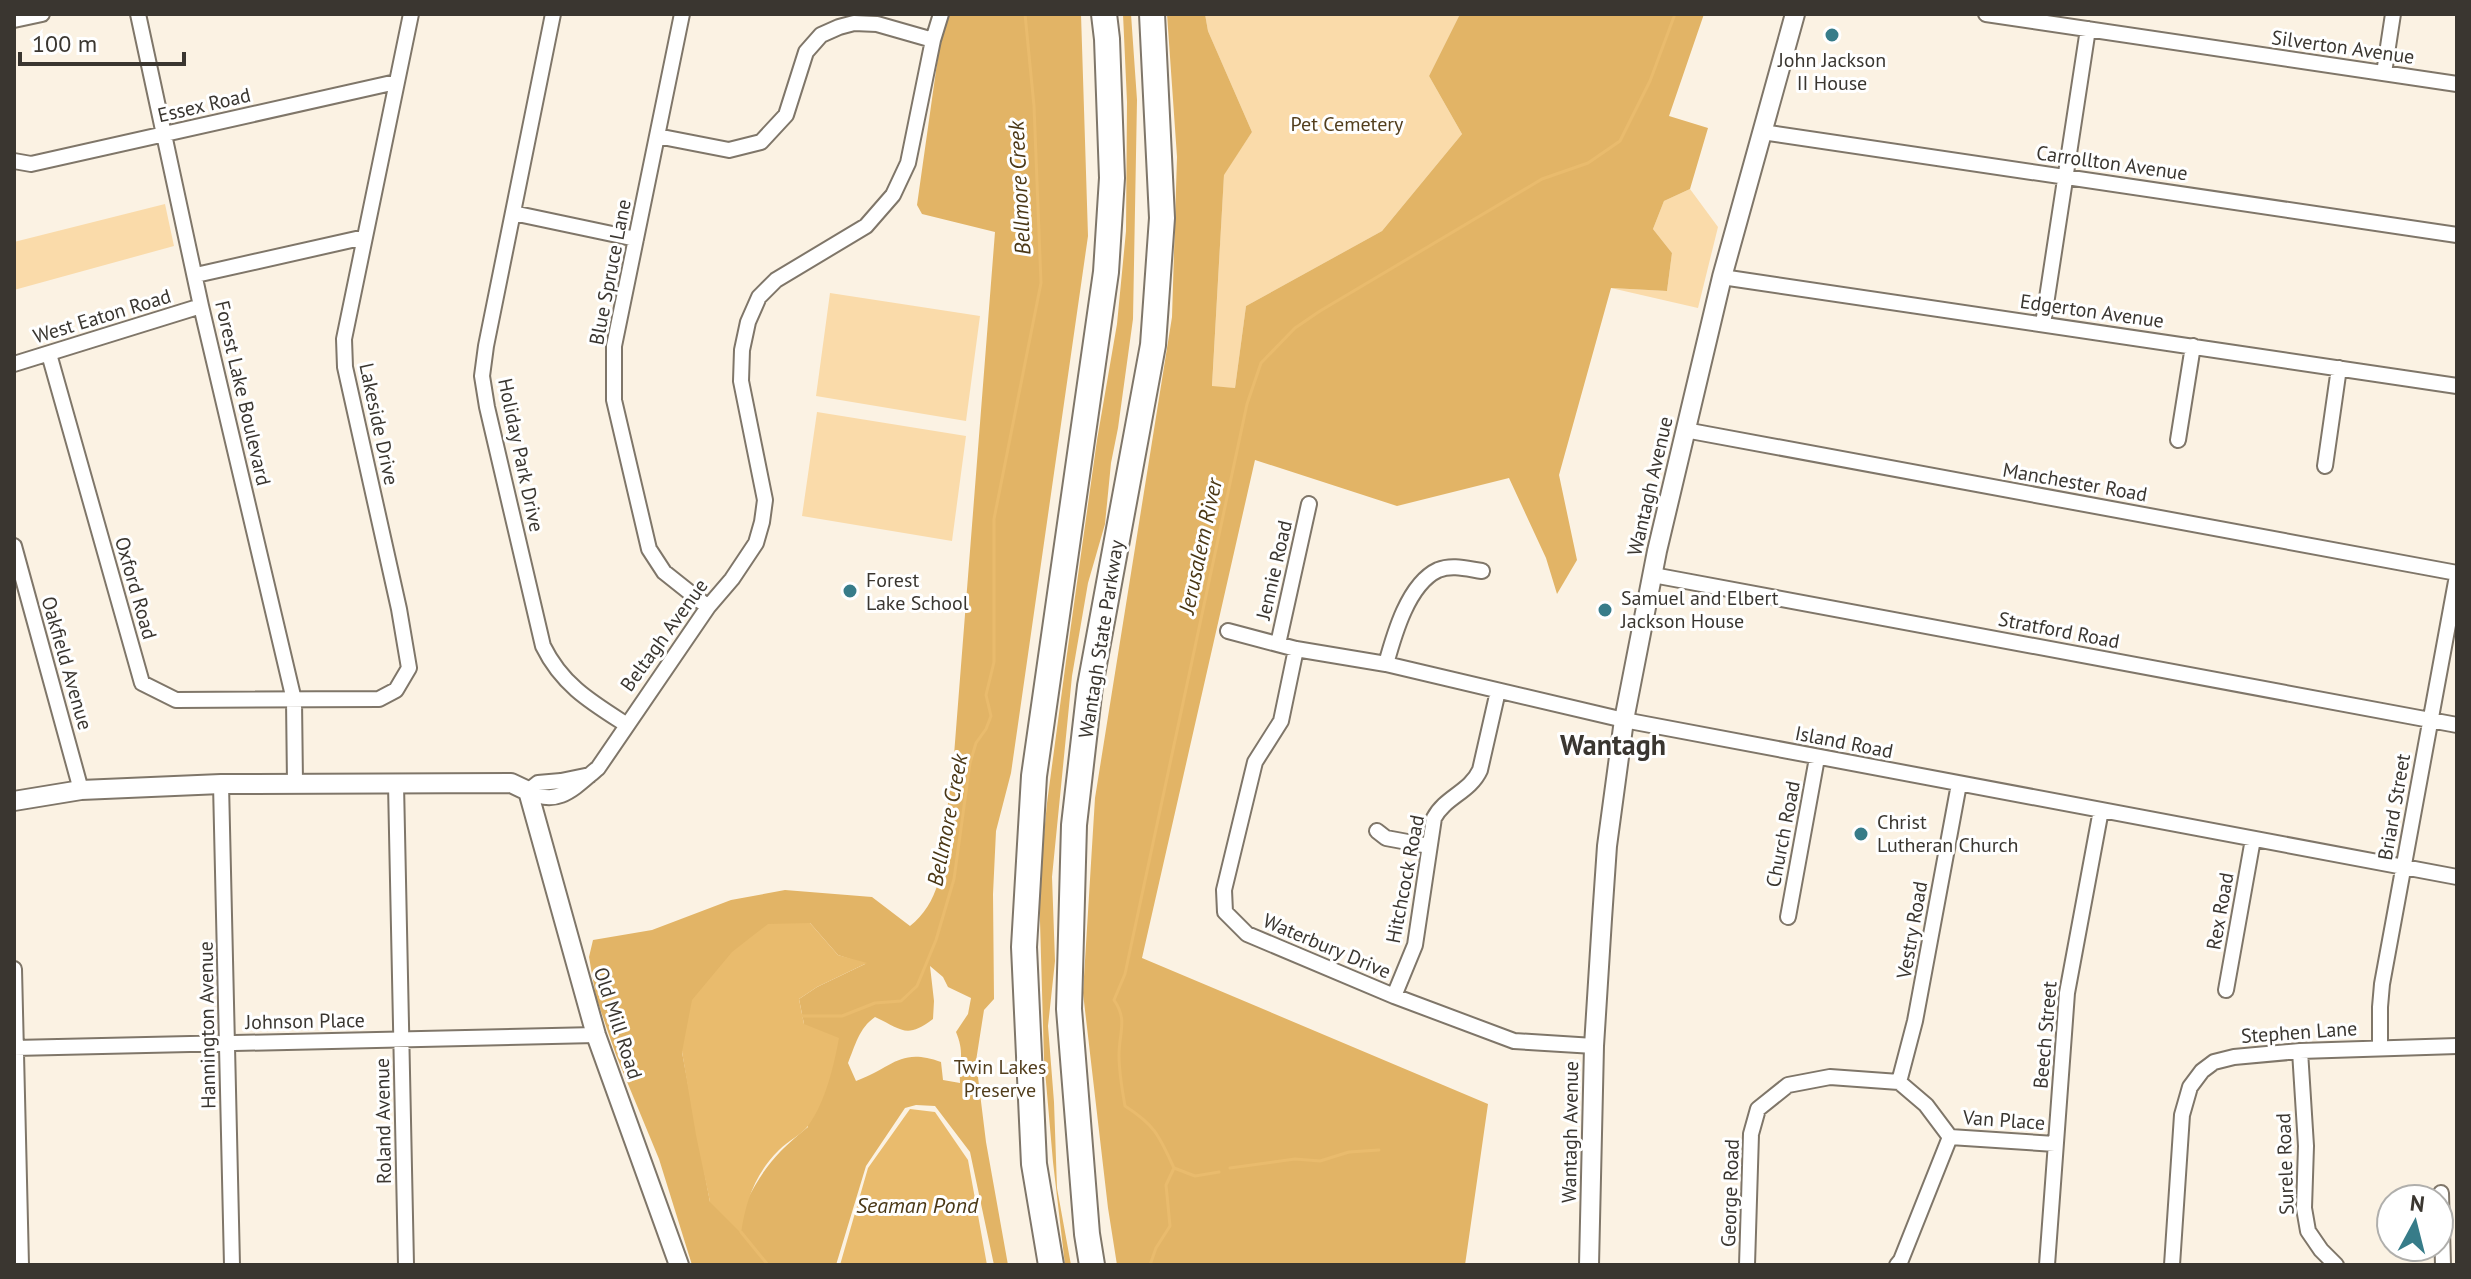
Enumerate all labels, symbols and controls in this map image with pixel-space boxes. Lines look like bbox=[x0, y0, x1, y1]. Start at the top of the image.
scale bar bbox=[20, 16, 184, 66]
street label: Silverton Avenue bbox=[2270, 24, 2416, 70]
marker: John Jackson II House bbox=[1823, 26, 1841, 44]
text: 100 m bbox=[32, 28, 97, 59]
place label: John Jackson II House bbox=[1777, 47, 1886, 96]
street label: Essex Road bbox=[155, 82, 253, 128]
park label: Pet Cemetery bbox=[1291, 111, 1404, 137]
water label: Bellmore Creek bbox=[1001, 119, 1036, 256]
street label: Carrollton Avenue bbox=[2035, 140, 2189, 186]
street label: Blue Spruce Lane bbox=[583, 197, 637, 347]
street label: West Eaton Road bbox=[30, 283, 174, 349]
street label: Edgerton Avenue bbox=[2018, 288, 2166, 334]
street label: Forest Lake Boulevard bbox=[209, 298, 277, 488]
street label: Lakeside Drive bbox=[353, 361, 405, 487]
street label: Holiday Park Drive bbox=[492, 376, 550, 534]
street label: Wantagh Avenue bbox=[1621, 414, 1679, 558]
street label: Manchester Road bbox=[2001, 456, 2149, 508]
water label: Jerusalem River bbox=[1172, 474, 1228, 618]
street label: Jennie Road bbox=[1250, 518, 1298, 623]
street label: Oxford Road bbox=[109, 534, 163, 642]
street label: Wantagh State Parkway bbox=[1072, 537, 1130, 740]
place label: Forest Lake School bbox=[866, 567, 969, 616]
street label: Beltagh Avenue bbox=[614, 573, 714, 697]
marker: Forest Lake School bbox=[841, 582, 859, 600]
place label: Samuel and Elbert Jackson House bbox=[1620, 585, 1779, 634]
street label: Oakfield Avenue bbox=[35, 593, 99, 733]
marker: Samuel and Elbert Jackson House bbox=[1596, 601, 1614, 619]
street label: Stratford Road bbox=[1996, 606, 2122, 654]
street label: Island Road bbox=[1793, 720, 1895, 764]
district label: Wantagh bbox=[1560, 726, 1666, 763]
water label: Bellmore Creek bbox=[920, 750, 974, 888]
street label: Briard Street bbox=[2372, 751, 2416, 862]
street label: Church Road bbox=[1760, 779, 1806, 889]
place label: Christ Lutheran Church bbox=[1877, 809, 2019, 858]
street label: Hitchcock Road bbox=[1380, 813, 1430, 945]
marker: Christ Lutheran Church bbox=[1852, 825, 1870, 843]
street label: Rex Road bbox=[2200, 870, 2240, 952]
street label: Vestry Road bbox=[1890, 879, 1933, 982]
street label: Waterbury Drive bbox=[1259, 907, 1395, 985]
street label: Hannington Avenue bbox=[193, 941, 221, 1109]
street label: Old Mill Road bbox=[588, 964, 648, 1082]
street label: Beech Street bbox=[2027, 980, 2063, 1090]
street label: Johnson Place bbox=[244, 1007, 365, 1035]
street label: Stephen Lane bbox=[2240, 1015, 2358, 1049]
park label: Twin Lakes Preserve bbox=[954, 1054, 1046, 1103]
street label: Roland Avenue bbox=[369, 1058, 397, 1184]
street label: Wantagh Avenue bbox=[1556, 1061, 1584, 1203]
street label: Van Place bbox=[1961, 1104, 2046, 1136]
street label: Surele Road bbox=[2270, 1113, 2300, 1215]
street label: George Road bbox=[1715, 1138, 1745, 1248]
north arrow bbox=[2375, 1183, 2455, 1263]
text: N bbox=[2409, 1188, 2426, 1218]
water label: Seaman Pond bbox=[856, 1191, 979, 1219]

